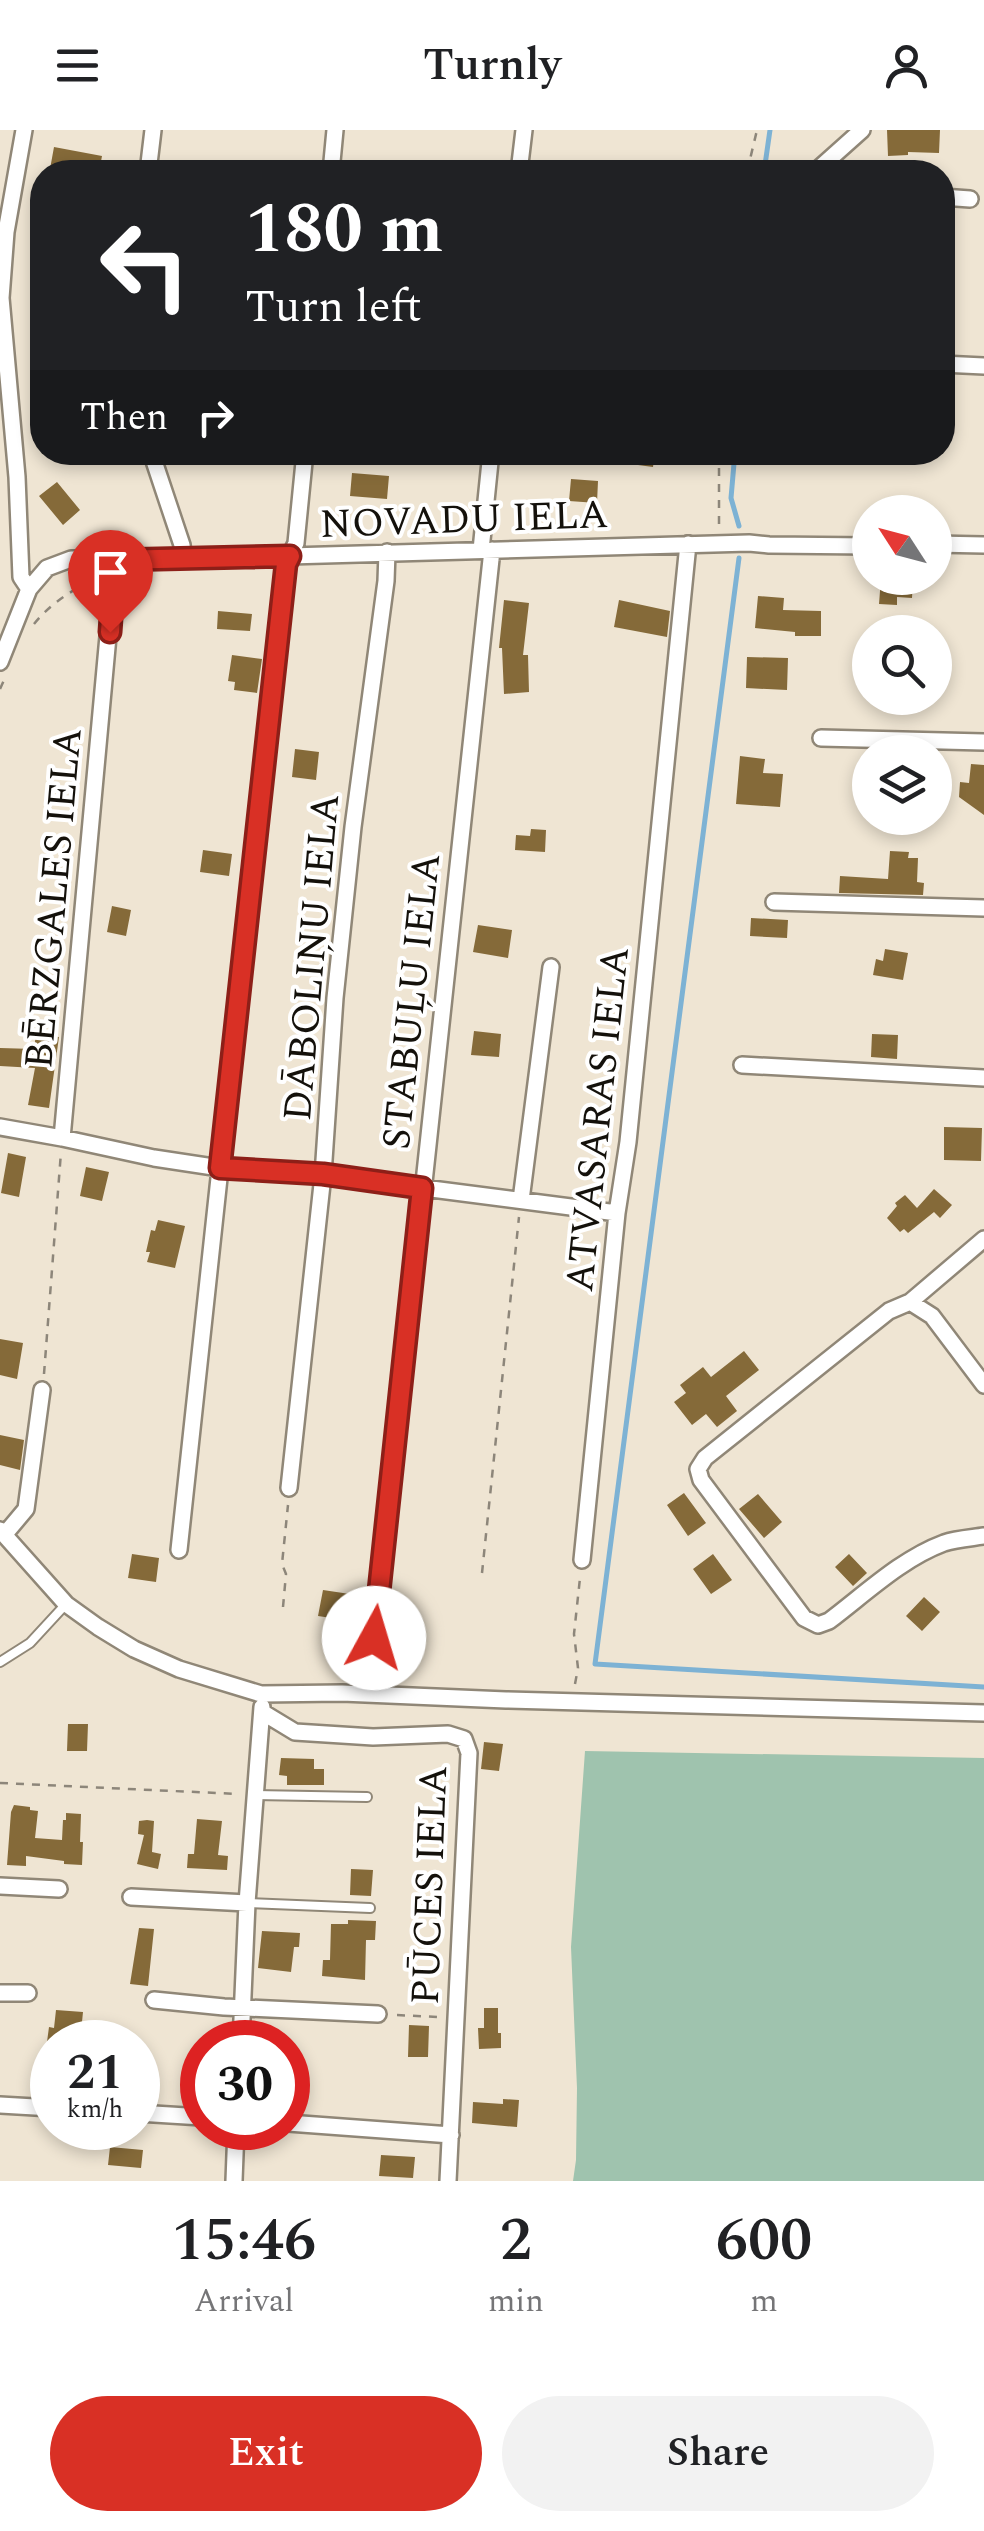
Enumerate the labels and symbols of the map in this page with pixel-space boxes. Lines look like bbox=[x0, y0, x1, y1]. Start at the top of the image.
street label: NOVADU IELA bbox=[319, 485, 609, 556]
north arrow bbox=[852, 495, 952, 595]
pin bbox=[68, 530, 153, 633]
street label: BĒRZGALES IELA bbox=[9, 725, 100, 1071]
street label: DĀBOLIŅU IELA bbox=[268, 791, 357, 1124]
street label: STABUĻU IELA bbox=[367, 850, 458, 1152]
street label: ATVASARAS IELA bbox=[550, 944, 647, 1295]
position arrow bbox=[322, 1586, 426, 1690]
street label: PŪCES IELA bbox=[396, 1764, 465, 2006]
speed limit sign: 30 bbox=[180, 2020, 310, 2150]

